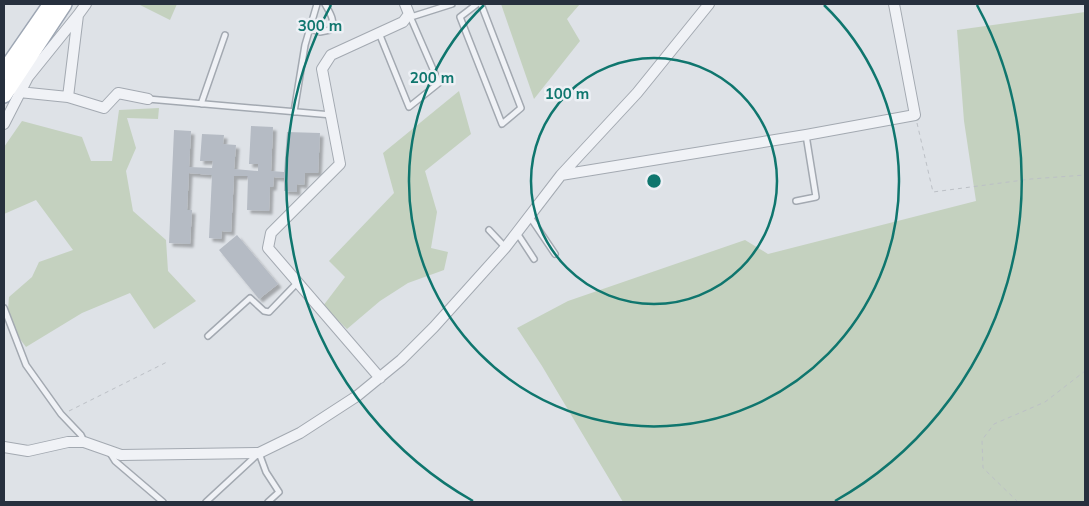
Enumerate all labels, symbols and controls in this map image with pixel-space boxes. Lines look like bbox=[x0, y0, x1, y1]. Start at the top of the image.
text: 300 m bbox=[298, 16, 342, 35]
text: 200 m bbox=[410, 68, 454, 87]
text: 100 m bbox=[545, 84, 589, 103]
centre of rings bbox=[645, 172, 663, 190]

